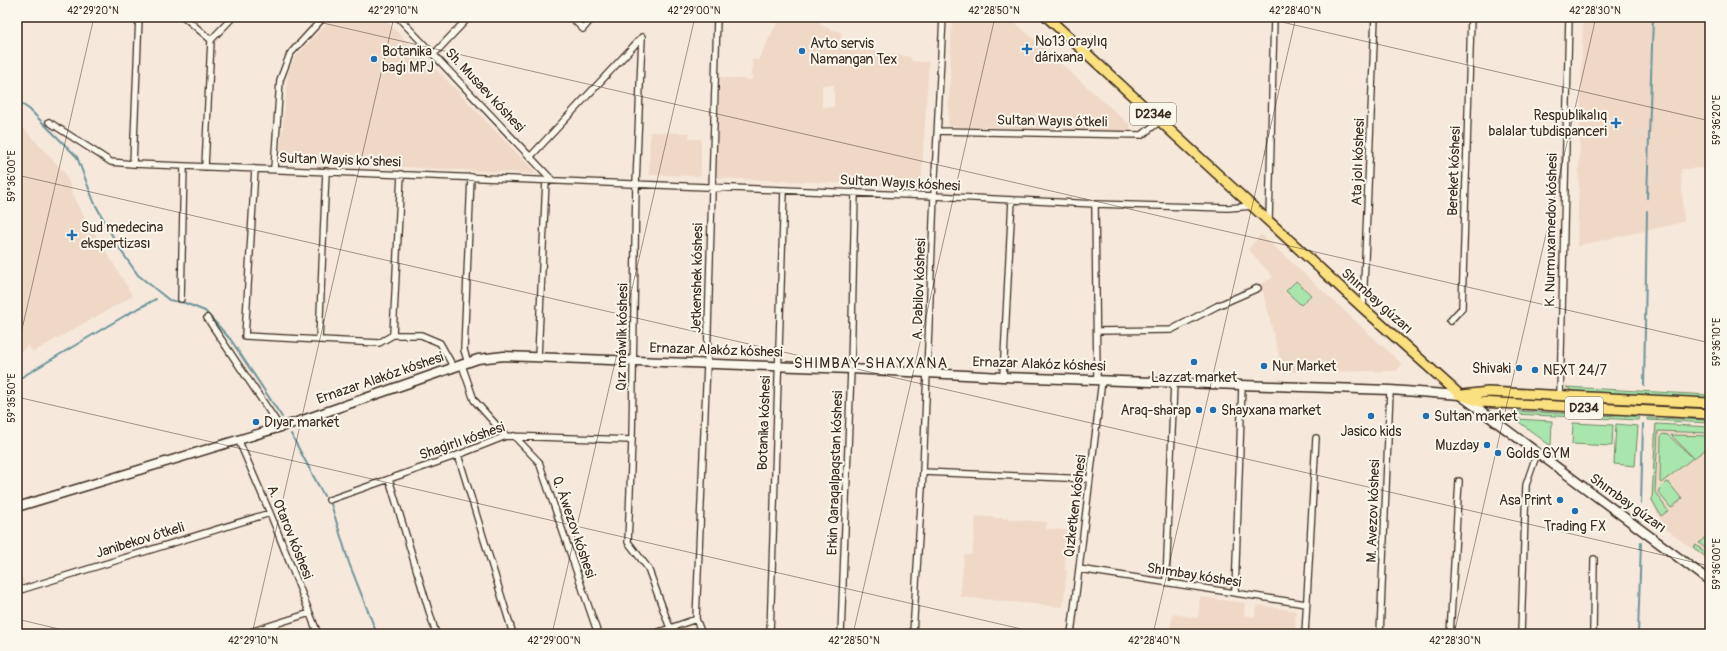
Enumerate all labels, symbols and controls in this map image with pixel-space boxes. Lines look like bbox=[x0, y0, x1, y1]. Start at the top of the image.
text: 42°29'20"N bbox=[67, 5, 119, 17]
text: 42°29'10"N bbox=[368, 5, 418, 17]
text: 42°29'00"N bbox=[668, 5, 721, 17]
text: 42°28'50"N bbox=[968, 5, 1020, 17]
text: 42°28'40"N bbox=[1269, 5, 1321, 17]
text: 42°28'30"N bbox=[1569, 5, 1621, 17]
place label: №13 oraylıq dárixana bbox=[1035, 33, 1107, 66]
place label: Avto servis Namangan Tex bbox=[810, 35, 897, 68]
place label: Botanika baǵı MPJ bbox=[382, 43, 434, 76]
street label: Sh. Musaev kóshesi bbox=[442, 44, 529, 136]
marker: №13 oraylıq dárixana bbox=[1022, 44, 1032, 54]
marker: Avto servis Namangan Tex bbox=[797, 46, 807, 56]
marker: Botanika baǵı MPJ bbox=[369, 54, 379, 64]
text: 59°36'20"E bbox=[1711, 95, 1723, 145]
road number: D234e bbox=[1130, 103, 1176, 125]
place label: Respublikalıq balalar tubdispanceri bbox=[1489, 107, 1607, 140]
street label: Sultan Wayıs ótkeli bbox=[997, 112, 1108, 130]
marker: Respublikalıq balalar tubdispanceri bbox=[1610, 117, 1622, 129]
street label: Ata jolı kóshesi bbox=[1348, 118, 1368, 206]
street label: Bereket kóshesi bbox=[1444, 125, 1464, 216]
street label: Sultan Wayis ko'shesi bbox=[279, 149, 402, 171]
text: 59°36'00"E bbox=[6, 150, 18, 202]
street label: K. Nurmuxamedov kóshesi bbox=[1541, 152, 1561, 307]
street label: Sultan Wayıs kóshesi bbox=[839, 171, 961, 195]
place label: Sud medecina ekspertizası bbox=[81, 219, 163, 252]
street label: Jetkenshek kóshesi bbox=[688, 222, 706, 333]
marker: Sud medecina ekspertizası bbox=[66, 229, 78, 241]
street label: A. Dabilov kóshesi bbox=[909, 237, 929, 340]
street label: Shımbay gúzarı bbox=[1338, 265, 1416, 337]
street label: Qız máwlik kóshesi bbox=[613, 282, 631, 391]
text: 59°36'10"E bbox=[1711, 318, 1723, 366]
street label: Ernazar Alakóz kóshesi bbox=[649, 339, 783, 361]
street label: Ernazar Alakóz kóshesi bbox=[314, 348, 446, 408]
street label: Ernazar Alakóz kóshesi bbox=[972, 353, 1106, 375]
district label: SHIMBAY SHAYXANA bbox=[794, 354, 948, 373]
marker: Lazzat market bbox=[1189, 357, 1199, 367]
place label: Nur Market bbox=[1272, 358, 1337, 375]
place label: Shivaki bbox=[1472, 360, 1512, 377]
marker: Nur Market bbox=[1259, 361, 1269, 371]
place label: NEXT 24/7 bbox=[1543, 362, 1607, 379]
marker: Shivaki bbox=[1514, 363, 1524, 373]
marker: NEXT 24/7 bbox=[1530, 365, 1540, 375]
place label: Lazzat market bbox=[1151, 369, 1237, 386]
text: 59°35'50"E bbox=[6, 373, 18, 423]
street label: Botanika kóshesi bbox=[754, 375, 774, 471]
street label: Erkin Qaraqalpaqstan kóshesi bbox=[824, 390, 846, 556]
road number: D234 bbox=[1565, 397, 1603, 419]
place label: Araq-sharap bbox=[1120, 402, 1191, 419]
place label: Shayxana market bbox=[1221, 402, 1321, 419]
marker: Araq-sharap bbox=[1194, 405, 1204, 415]
marker: Shayxana market bbox=[1208, 405, 1218, 415]
place label: Sultan market bbox=[1434, 408, 1518, 425]
marker: Jasico kids bbox=[1366, 411, 1376, 421]
marker: Sultan market bbox=[1421, 411, 1431, 421]
place label: Dıyar market bbox=[264, 414, 340, 431]
marker: Dıyar market bbox=[251, 417, 261, 427]
street label: Shaǵırlı kóshesi bbox=[417, 418, 507, 464]
place label: Jasico kids bbox=[1340, 423, 1402, 440]
place label: Muzday bbox=[1435, 437, 1479, 454]
marker: Muzday bbox=[1482, 440, 1492, 450]
place label: Golds GYM bbox=[1506, 445, 1570, 462]
marker: Golds GYM bbox=[1493, 448, 1503, 458]
street label: Qızketken kóshesi bbox=[1060, 453, 1090, 558]
street label: M. Avezov kóshesi bbox=[1363, 459, 1383, 563]
street label: Shımbay gúzarı bbox=[1587, 470, 1669, 536]
street label: Q. Áwezov kóshesi bbox=[549, 474, 600, 581]
street label: A. Otarov kóshesi bbox=[263, 483, 317, 582]
place label: Asa Print bbox=[1499, 492, 1552, 509]
marker: Asa Print bbox=[1555, 495, 1565, 505]
marker: Trading FX bbox=[1570, 506, 1580, 516]
street label: Janibekov ótkeli bbox=[94, 518, 187, 562]
place label: Trading FX bbox=[1544, 518, 1606, 535]
text: 59°36'00"E bbox=[1711, 538, 1723, 590]
street label: Shımbay kóshesi bbox=[1146, 559, 1243, 591]
text: 42°29'10"N bbox=[228, 635, 278, 647]
text: 42°29'00"N bbox=[528, 635, 581, 647]
text: 42°28'50"N bbox=[828, 635, 880, 647]
text: 42°28'40"N bbox=[1128, 635, 1180, 647]
text: 42°28'30"N bbox=[1429, 635, 1481, 647]

